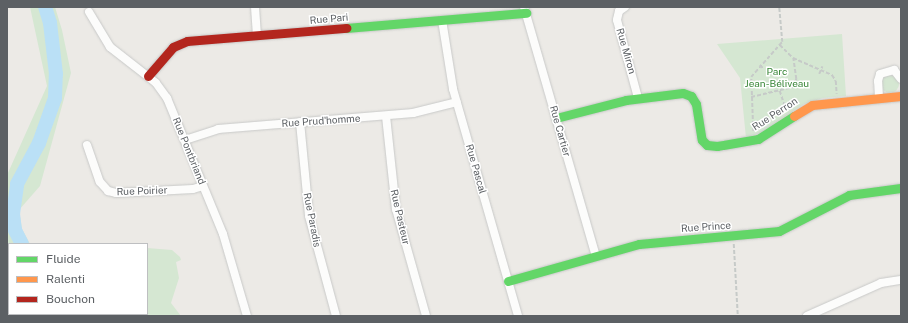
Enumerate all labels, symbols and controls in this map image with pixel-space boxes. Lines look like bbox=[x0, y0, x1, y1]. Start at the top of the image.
street label: Rue Pari bbox=[309, 11, 349, 27]
street label: Rue Miron bbox=[614, 27, 638, 75]
park label: Parc Jean-Béliveau bbox=[745, 65, 809, 88]
street label: Rue Perron bbox=[750, 95, 800, 133]
street label: Rue Cartier bbox=[547, 104, 573, 158]
street label: Rue Prud'homme bbox=[281, 112, 361, 130]
street label: Rue Pontbriand bbox=[170, 116, 208, 186]
street label: Rue Pascal bbox=[463, 143, 489, 195]
street label: Rue Poirier bbox=[116, 184, 168, 198]
street label: Rue Pasteur bbox=[388, 188, 412, 246]
street label: Rue Paradis bbox=[301, 192, 323, 248]
street label: Rue Prince bbox=[681, 219, 731, 235]
legend bbox=[8, 243, 148, 315]
text: Fluide bbox=[46, 252, 81, 266]
text: Ralenti bbox=[46, 272, 85, 286]
text: Bouchon bbox=[46, 292, 95, 306]

